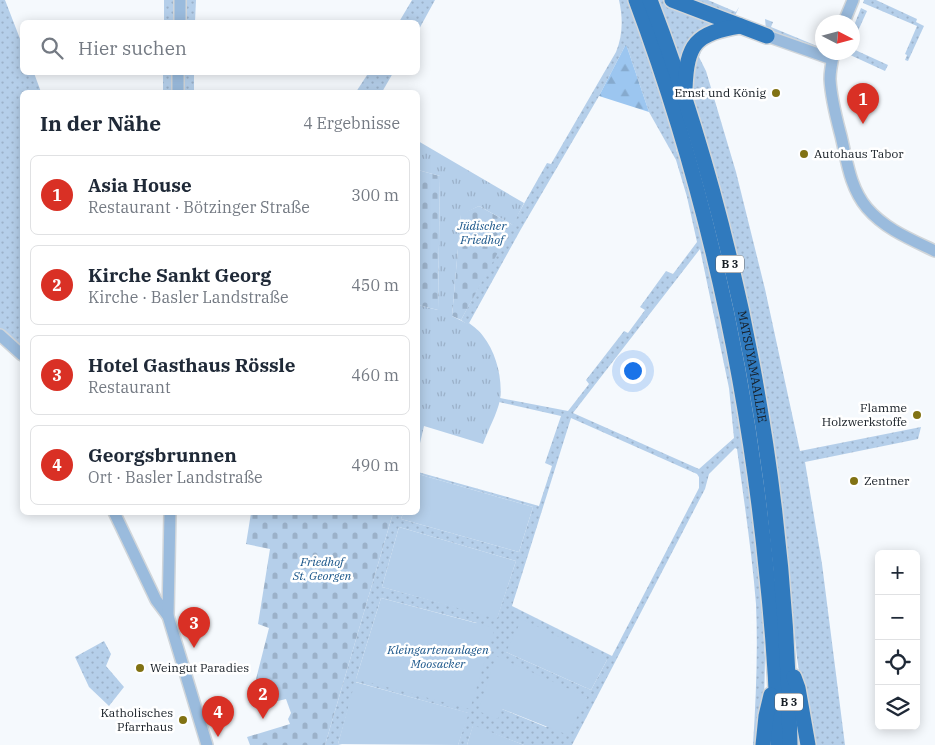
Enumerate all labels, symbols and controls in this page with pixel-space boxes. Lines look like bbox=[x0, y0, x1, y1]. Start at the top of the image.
north arrow bbox=[815, 15, 860, 60]
search box bbox=[20, 20, 420, 75]
icon: search bbox=[38, 34, 66, 62]
text: Hier suchen bbox=[78, 36, 187, 60]
pin: 1 bbox=[847, 83, 879, 124]
place label: Ernst und König bbox=[674, 85, 766, 100]
marker: Ernst und König bbox=[770, 87, 782, 99]
text: In der Nähe bbox=[40, 109, 161, 137]
text: 4 Ergebnisse bbox=[303, 113, 400, 133]
place label: Autohaus Tabor bbox=[814, 146, 904, 161]
marker: Autohaus Tabor bbox=[798, 148, 810, 160]
text: Asia House bbox=[88, 173, 192, 197]
text: 1 bbox=[52, 185, 62, 205]
text: 300 m bbox=[351, 185, 399, 205]
text: Restaurant · Bötzinger Straße bbox=[88, 197, 310, 217]
park label: Jüdischer Friedhof bbox=[457, 218, 507, 247]
road number: B 3 bbox=[716, 255, 744, 272]
text: Kirche Sankt Georg bbox=[88, 263, 271, 287]
text: 2 bbox=[52, 275, 62, 295]
text: 450 m bbox=[351, 275, 399, 295]
text: Kirche · Basler Landstraße bbox=[88, 287, 289, 307]
street label: MATSUYAMAALLEE bbox=[735, 309, 770, 423]
text: Hotel Gasthaus Rössle bbox=[88, 353, 296, 377]
your location bbox=[620, 358, 646, 384]
text: 3 bbox=[52, 365, 62, 385]
text: 460 m bbox=[351, 365, 399, 385]
text: Restaurant bbox=[88, 377, 171, 397]
place label: Flamme Holzwerkstoffe bbox=[822, 400, 907, 429]
marker: Flamme Holzwerkstoffe bbox=[911, 409, 923, 421]
text: Georgsbrunnen bbox=[88, 443, 237, 467]
text: 4 bbox=[52, 455, 62, 475]
text: 490 m bbox=[351, 455, 399, 475]
text: Ort · Basler Landstraße bbox=[88, 467, 263, 487]
place label: Zentner bbox=[864, 473, 910, 488]
marker: Zentner bbox=[848, 475, 860, 487]
map controls bbox=[875, 550, 920, 730]
button: + bbox=[875, 550, 920, 595]
park label: Friedhof St. Georgen bbox=[292, 554, 352, 583]
button: − bbox=[875, 595, 920, 640]
pin: 3 bbox=[178, 607, 210, 648]
button: locate bbox=[875, 640, 920, 685]
park label: Kleingartenanlagen Moosacker bbox=[386, 642, 489, 671]
place label: Weingut Paradies bbox=[150, 660, 249, 675]
marker: Weingut Paradies bbox=[134, 662, 146, 674]
pin: 2 bbox=[247, 678, 279, 719]
button: layers bbox=[875, 685, 920, 730]
road number: B 3 bbox=[775, 694, 803, 710]
pin: 4 bbox=[202, 696, 234, 737]
place label: Katholisches Pfarrhaus bbox=[101, 705, 173, 734]
marker: Katholisches Pfarrhaus bbox=[177, 714, 189, 726]

